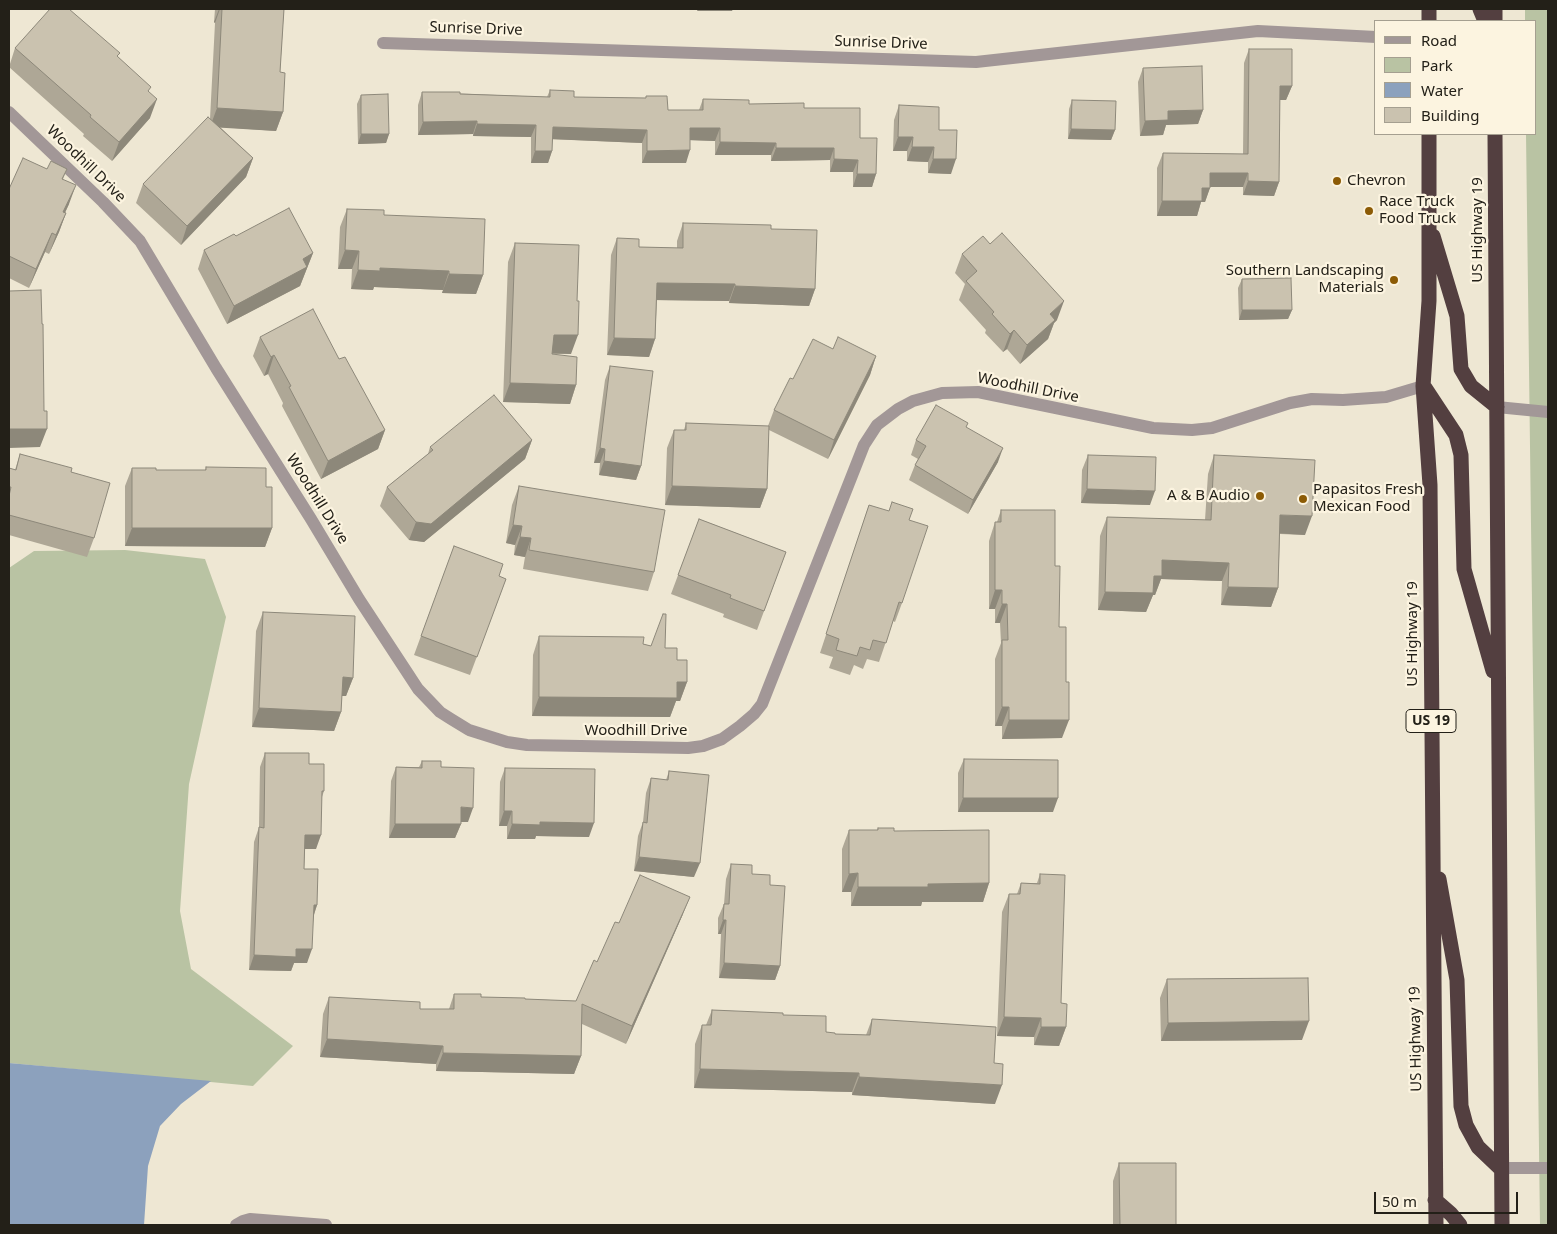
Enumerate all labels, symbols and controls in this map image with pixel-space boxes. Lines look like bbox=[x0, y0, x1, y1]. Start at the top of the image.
street label: Sunrise Drive bbox=[429, 18, 523, 40]
legend bbox=[1374, 20, 1537, 135]
text: Road bbox=[1421, 30, 1457, 50]
street label: Sunrise Drive bbox=[834, 32, 928, 54]
text: Park bbox=[1421, 55, 1453, 75]
text: Water bbox=[1421, 80, 1463, 100]
text: Building bbox=[1421, 105, 1479, 125]
street label: Woodhill Drive bbox=[43, 122, 129, 206]
place label: Chevron bbox=[1347, 172, 1406, 190]
marker: Chevron bbox=[1331, 175, 1343, 187]
street label: US Highway 19 bbox=[1469, 177, 1487, 283]
place label: Race Truck Food Truck bbox=[1379, 193, 1456, 228]
marker: Race Truck Food Truck bbox=[1363, 205, 1375, 217]
place label: Southern Landscaping Materials bbox=[1226, 262, 1384, 297]
marker: Southern Landscaping Materials bbox=[1388, 274, 1400, 286]
street label: Woodhill Drive bbox=[976, 369, 1080, 407]
street label: Woodhill Drive bbox=[282, 451, 352, 547]
place label: Papasitos Fresh Mexican Food bbox=[1313, 481, 1423, 516]
place label: A & B Audio bbox=[1167, 487, 1250, 505]
marker: A & B Audio bbox=[1254, 490, 1266, 502]
marker: Papasitos Fresh Mexican Food bbox=[1297, 493, 1309, 505]
street label: US Highway 19 bbox=[1404, 581, 1422, 687]
road number: US 19 bbox=[1406, 709, 1456, 732]
street label: Woodhill Drive bbox=[585, 722, 687, 740]
street label: US Highway 19 bbox=[1406, 986, 1426, 1092]
scale bar bbox=[1377, 1182, 1521, 1214]
text: 50 m bbox=[1382, 1191, 1417, 1211]

